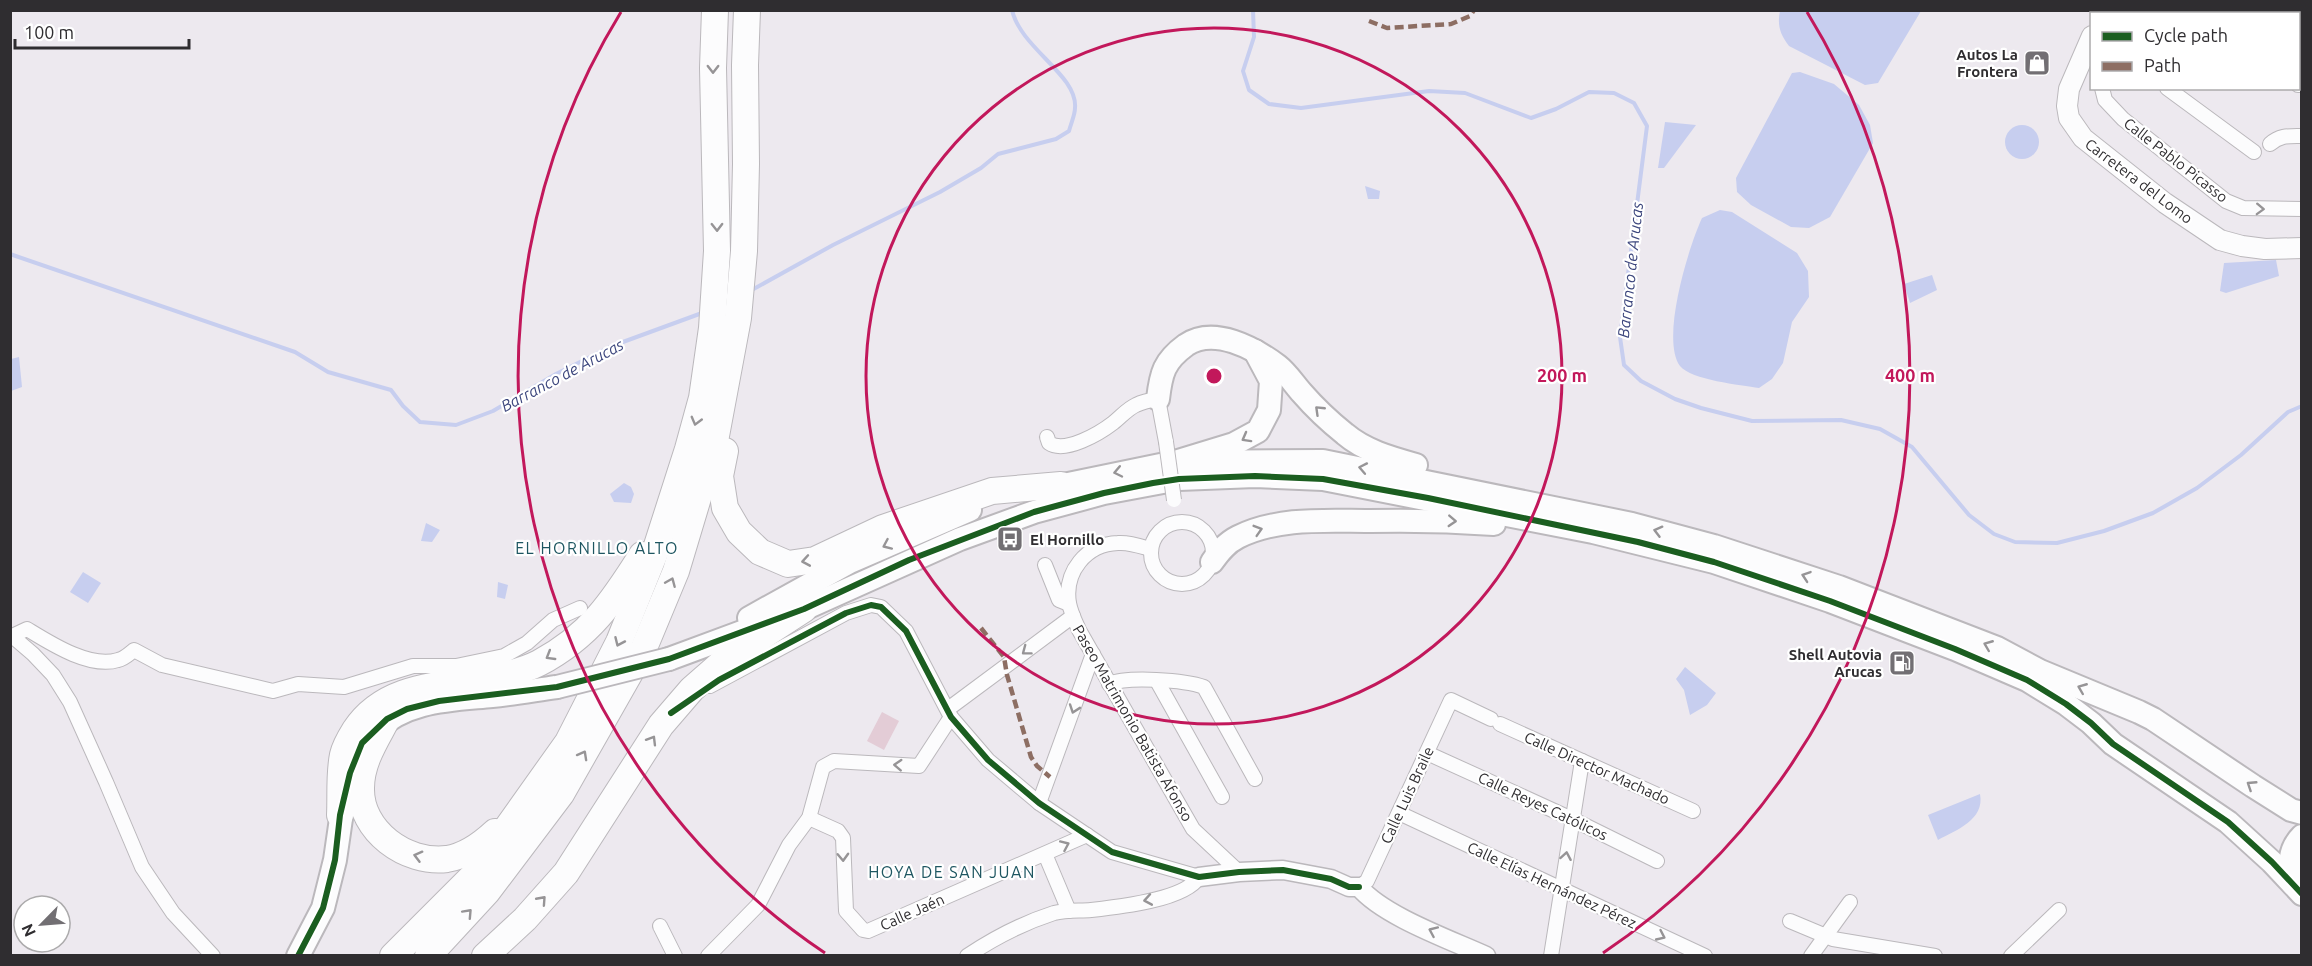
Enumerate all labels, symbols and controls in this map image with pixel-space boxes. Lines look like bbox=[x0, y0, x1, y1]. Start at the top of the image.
scale bar bbox=[15, 12, 189, 50]
legend bbox=[2090, 12, 2300, 90]
text: 100 m bbox=[24, 22, 74, 42]
text: Cycle path bbox=[2144, 25, 2228, 45]
place label: Autos La Frontera bbox=[1956, 46, 2018, 80]
shop icon: Autos La Frontera bbox=[2022, 48, 2052, 78]
text: Path bbox=[2144, 55, 2181, 75]
one-way arrow bbox=[707, 64, 719, 73]
street label: Calle Pablo Picasso bbox=[2121, 114, 2231, 206]
street label: Carretera del Lomo bbox=[2082, 135, 2196, 227]
water label: Barranco de Arucas bbox=[1614, 201, 1646, 339]
one-way arrow bbox=[2256, 202, 2265, 215]
one-way arrow bbox=[710, 223, 723, 232]
water label: Barranco de Arucas bbox=[498, 335, 627, 415]
text: 200 m bbox=[1537, 365, 1587, 385]
text: 400 m bbox=[1885, 365, 1935, 385]
centre of rings bbox=[1204, 366, 1224, 386]
one-way arrow bbox=[1315, 406, 1326, 417]
one-way arrow bbox=[690, 416, 703, 426]
one-way arrow bbox=[1242, 431, 1252, 442]
one-way arrow bbox=[1358, 462, 1368, 475]
one-way arrow bbox=[1113, 465, 1123, 478]
one-way arrow bbox=[1448, 514, 1457, 527]
bus stop icon: El Hornillo bbox=[995, 524, 1025, 554]
one-way arrow bbox=[1252, 525, 1263, 537]
one-way arrow bbox=[1653, 525, 1663, 538]
place label: El Hornillo bbox=[1030, 531, 1104, 548]
one-way arrow bbox=[883, 538, 894, 550]
district label: EL HORNILLO ALTO bbox=[515, 539, 679, 557]
one-way arrow bbox=[801, 554, 811, 567]
one-way arrow bbox=[1801, 570, 1812, 583]
one-way arrow bbox=[664, 577, 676, 588]
street label: Paseo Matrimonio Batista Afonso bbox=[1070, 622, 1196, 824]
one-way arrow bbox=[614, 636, 626, 647]
one-way arrow bbox=[1984, 639, 1994, 652]
one-way arrow bbox=[1021, 644, 1032, 655]
place label: Shell Autovia Arucas bbox=[1789, 646, 1882, 680]
fuel station icon: Shell Autovia Arucas bbox=[1887, 648, 1917, 678]
one-way arrow bbox=[546, 649, 556, 661]
one-way arrow bbox=[2077, 683, 2088, 695]
one-way arrow bbox=[1068, 703, 1081, 714]
street label: Calle Director Machado bbox=[1522, 728, 1672, 808]
one-way arrow bbox=[645, 736, 656, 746]
street label: Calle Luis Braile bbox=[1377, 744, 1437, 846]
one-way arrow bbox=[576, 751, 587, 762]
one-way arrow bbox=[894, 759, 903, 772]
street label: Calle Reyes Católicos bbox=[1476, 769, 1610, 843]
one-way arrow bbox=[2246, 781, 2257, 792]
street label: Calle Elías Hernández Pérez bbox=[1465, 838, 1639, 932]
one-way arrow bbox=[1059, 840, 1070, 852]
one-way arrow bbox=[413, 851, 423, 864]
one-way arrow bbox=[837, 852, 850, 861]
one-way arrow bbox=[1559, 852, 1572, 862]
district label: HOYA DE SAN JUAN bbox=[868, 863, 1036, 881]
street label: Calle Jaén bbox=[877, 890, 947, 934]
north arrow bbox=[12, 894, 72, 954]
one-way arrow bbox=[1144, 894, 1153, 906]
one-way arrow bbox=[535, 896, 546, 907]
one-way arrow bbox=[461, 909, 472, 919]
text: N bbox=[18, 921, 39, 940]
one-way arrow bbox=[1428, 927, 1439, 939]
one-way arrow bbox=[1655, 928, 1666, 940]

